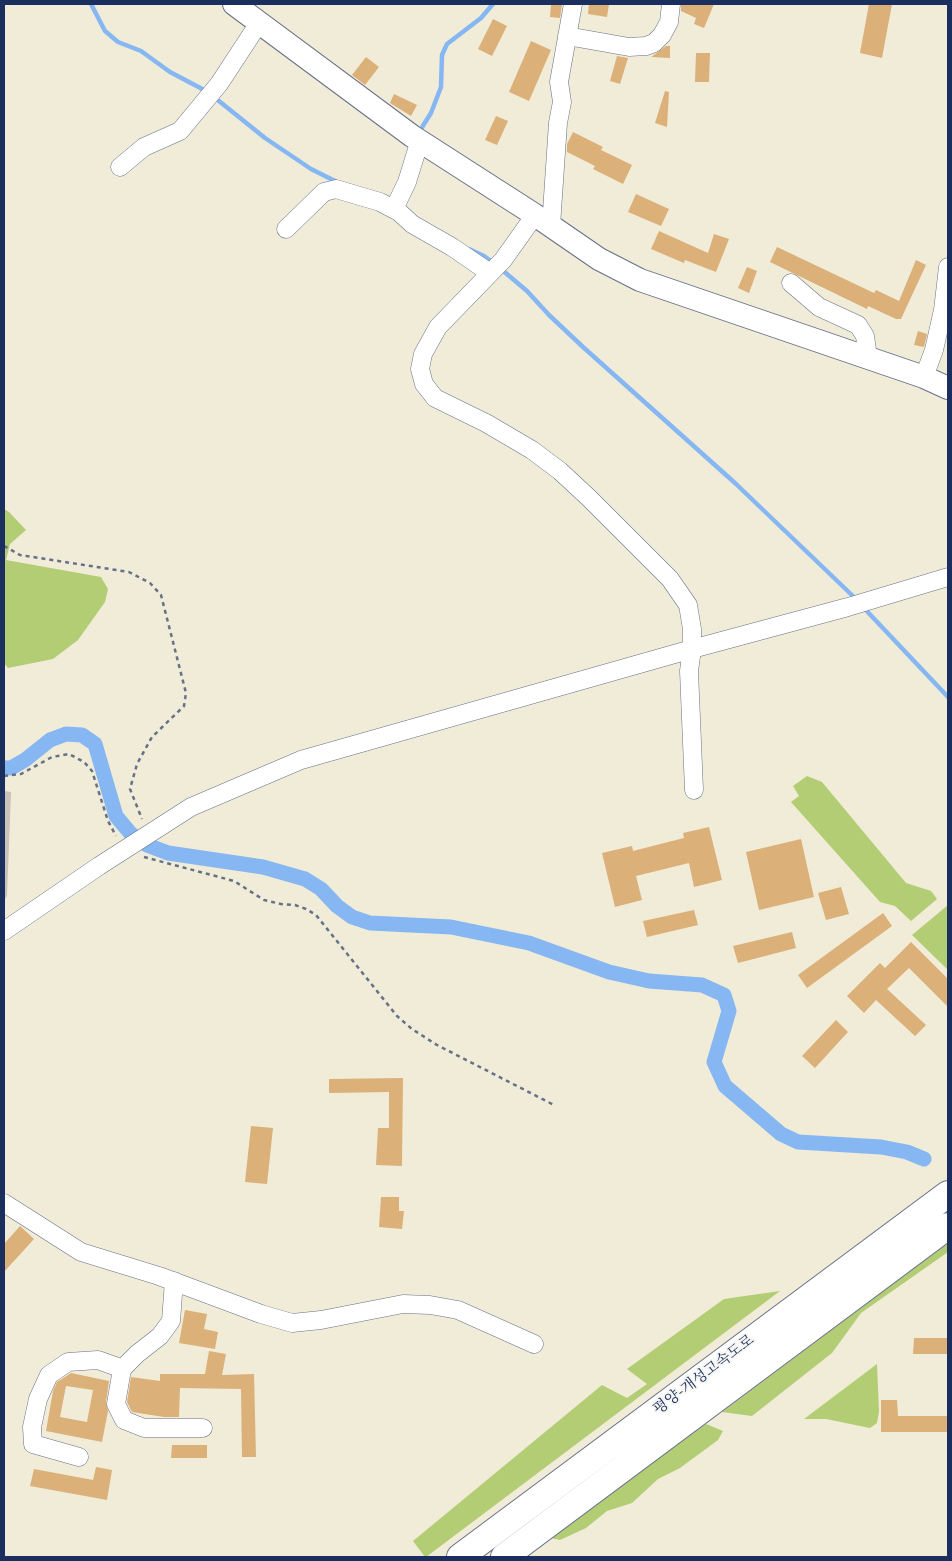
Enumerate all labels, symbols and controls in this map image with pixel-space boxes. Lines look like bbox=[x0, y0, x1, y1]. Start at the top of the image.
street label: 평양-개성고속도로 bbox=[650, 1331, 758, 1419]

